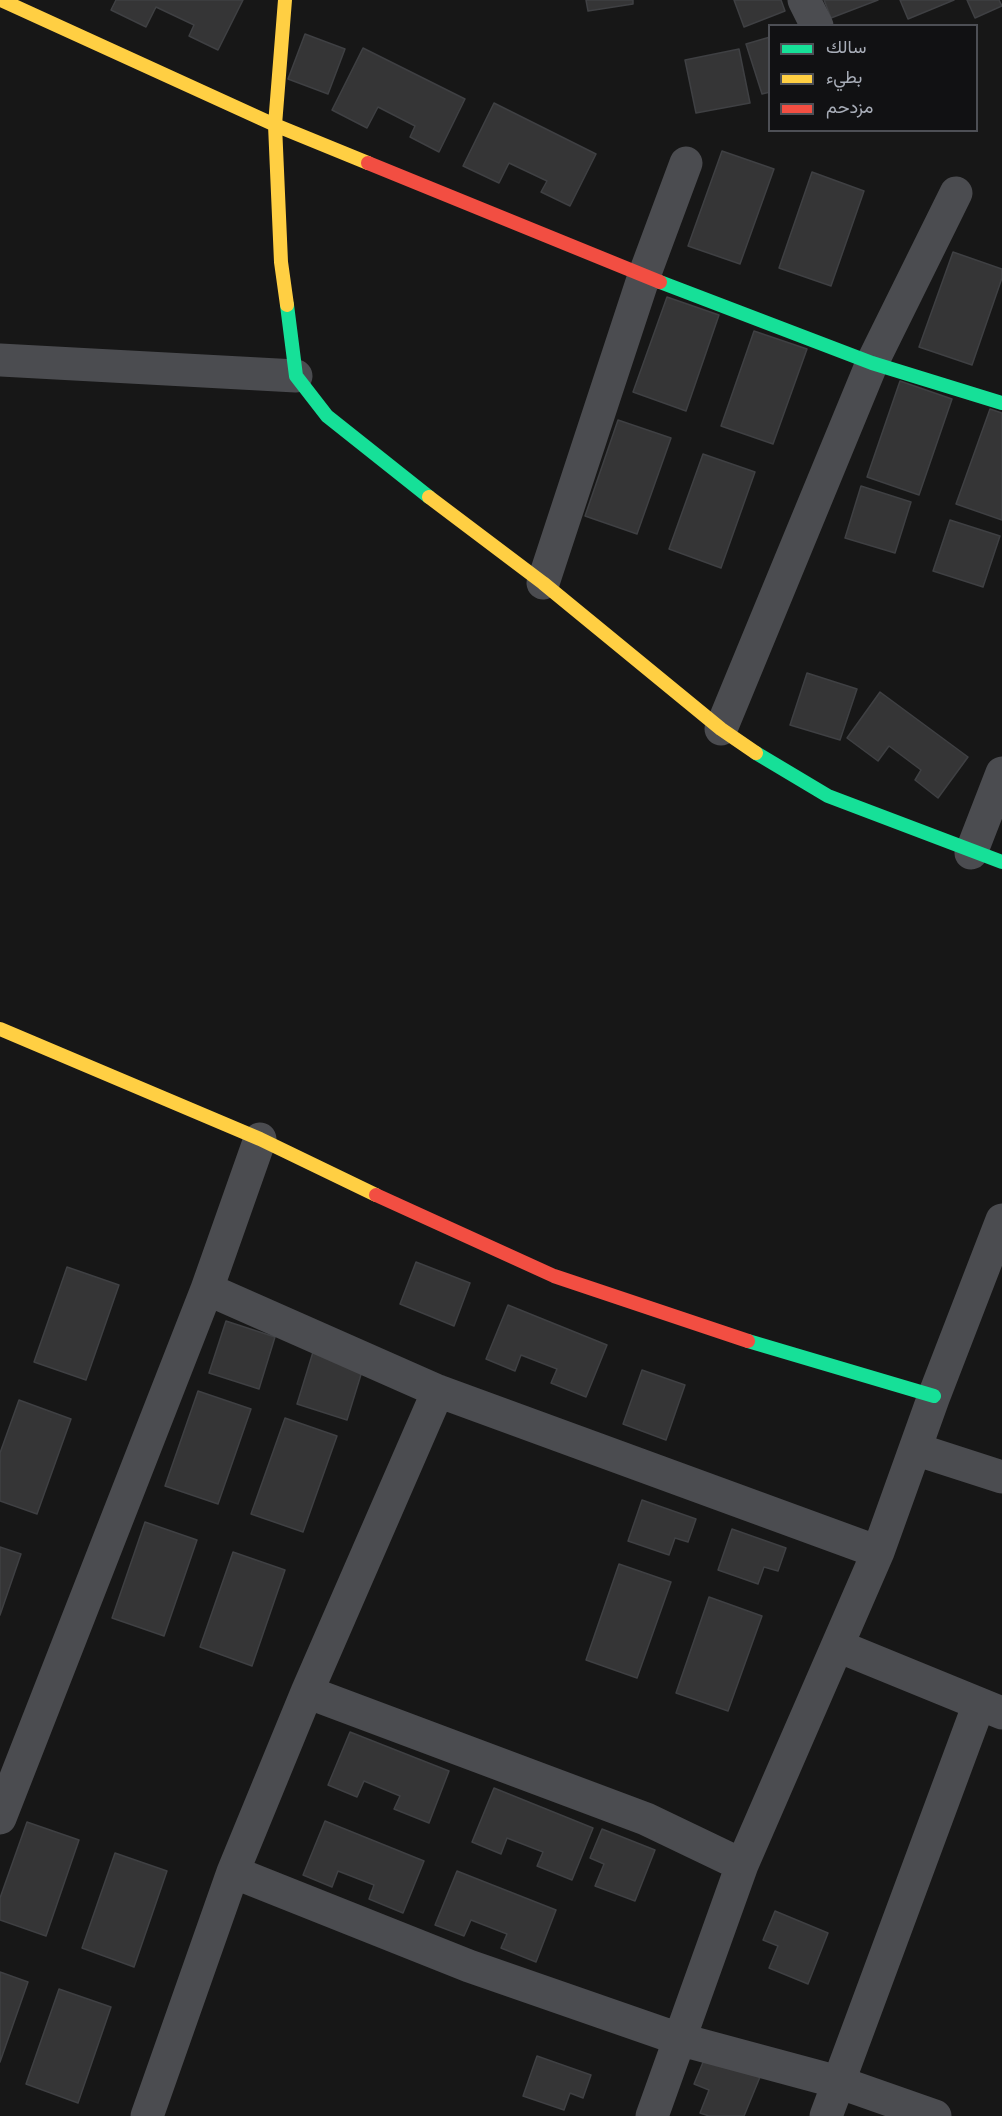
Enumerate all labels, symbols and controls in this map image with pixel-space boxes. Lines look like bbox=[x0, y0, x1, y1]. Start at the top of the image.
legend bbox=[768, 24, 978, 132]
text: سالك bbox=[826, 36, 866, 58]
text: بطيء bbox=[826, 66, 862, 88]
text: مزدحم bbox=[826, 96, 873, 118]

